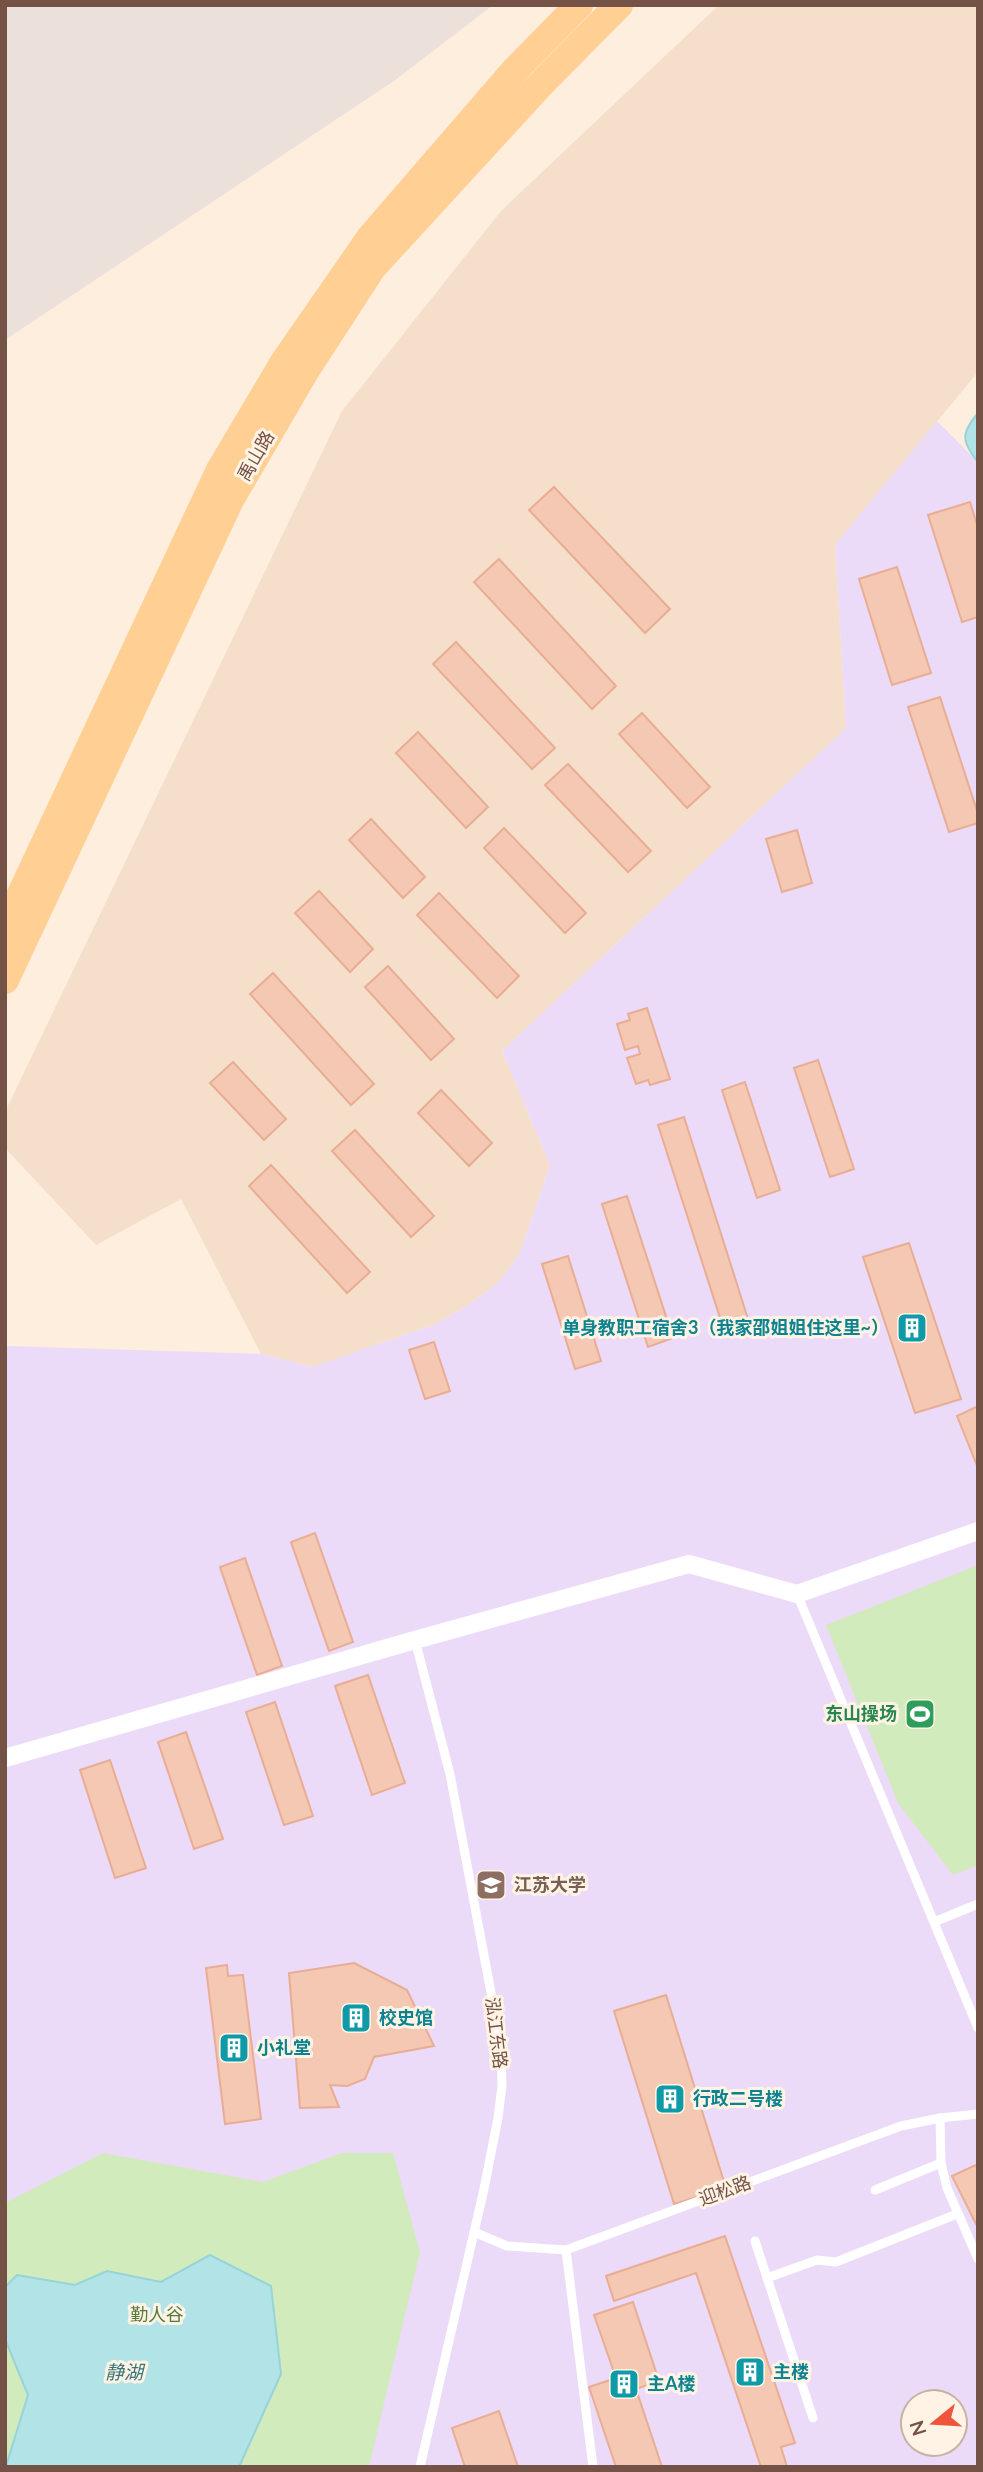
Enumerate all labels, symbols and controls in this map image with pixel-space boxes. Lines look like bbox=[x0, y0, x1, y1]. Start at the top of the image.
street label: 禹山路 bbox=[232, 427, 278, 484]
building icon: 单身教职工宿舍3（我家邵姐姐住这里~） bbox=[895, 1311, 929, 1345]
place label: 单身教职工宿舍3（我家邵姐姐住这里~） bbox=[562, 1316, 889, 1338]
sports icon: 东山操场 bbox=[903, 1697, 937, 1731]
place label: 东山操场 bbox=[825, 1702, 897, 1724]
school or university icon: 江苏大学 bbox=[474, 1868, 508, 1902]
place label: 江苏大学 bbox=[514, 1873, 586, 1895]
street label: 泓江东路 bbox=[482, 1996, 512, 2070]
building icon: 校史馆 bbox=[339, 2001, 373, 2035]
place label: 校史馆 bbox=[379, 2006, 433, 2028]
building icon: 小礼堂 bbox=[217, 2031, 251, 2065]
place label: 小礼堂 bbox=[257, 2036, 311, 2058]
building icon: 行政二号楼 bbox=[653, 2082, 687, 2116]
place label: 行政二号楼 bbox=[693, 2087, 783, 2109]
street label: 迎松路 bbox=[696, 2170, 754, 2210]
park label: 勤人谷 bbox=[130, 2303, 184, 2325]
building icon: 主楼 bbox=[733, 2355, 767, 2389]
water label: 静湖 bbox=[105, 2360, 146, 2383]
place label: 主楼 bbox=[773, 2360, 809, 2382]
building icon: 主A楼 bbox=[607, 2367, 641, 2401]
place label: 主A楼 bbox=[647, 2372, 696, 2394]
north arrow bbox=[899, 2388, 969, 2458]
text: N bbox=[904, 2418, 931, 2439]

